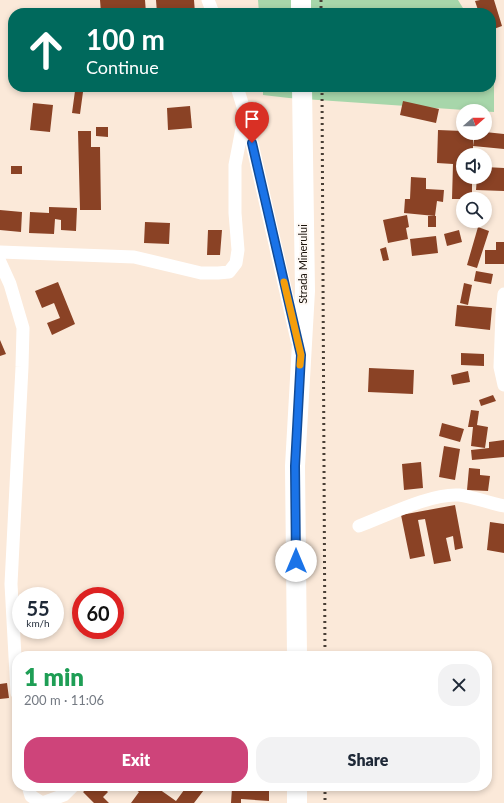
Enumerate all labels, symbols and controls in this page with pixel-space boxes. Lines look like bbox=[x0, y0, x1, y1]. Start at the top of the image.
text: 100 m bbox=[86, 22, 165, 56]
icon: ahead bbox=[20, 24, 72, 76]
text: Continue bbox=[86, 56, 159, 78]
pin bbox=[235, 102, 269, 143]
north arrow bbox=[456, 104, 492, 140]
map controls bbox=[456, 104, 492, 228]
icon: arrive bbox=[241, 108, 263, 130]
button: sound bbox=[456, 148, 492, 184]
button: search bbox=[456, 192, 492, 228]
street label: Strada Minerului bbox=[296, 224, 309, 304]
position arrow bbox=[275, 540, 317, 582]
speed limit sign: 60 bbox=[72, 587, 124, 639]
text: 55 bbox=[26, 596, 50, 620]
text: km/h bbox=[26, 617, 50, 629]
text: 1 min bbox=[24, 662, 84, 691]
button: close bbox=[438, 664, 480, 706]
text: 200 m · 11:06 bbox=[24, 692, 104, 708]
button: Exit bbox=[24, 737, 248, 783]
button: Share bbox=[256, 737, 480, 783]

